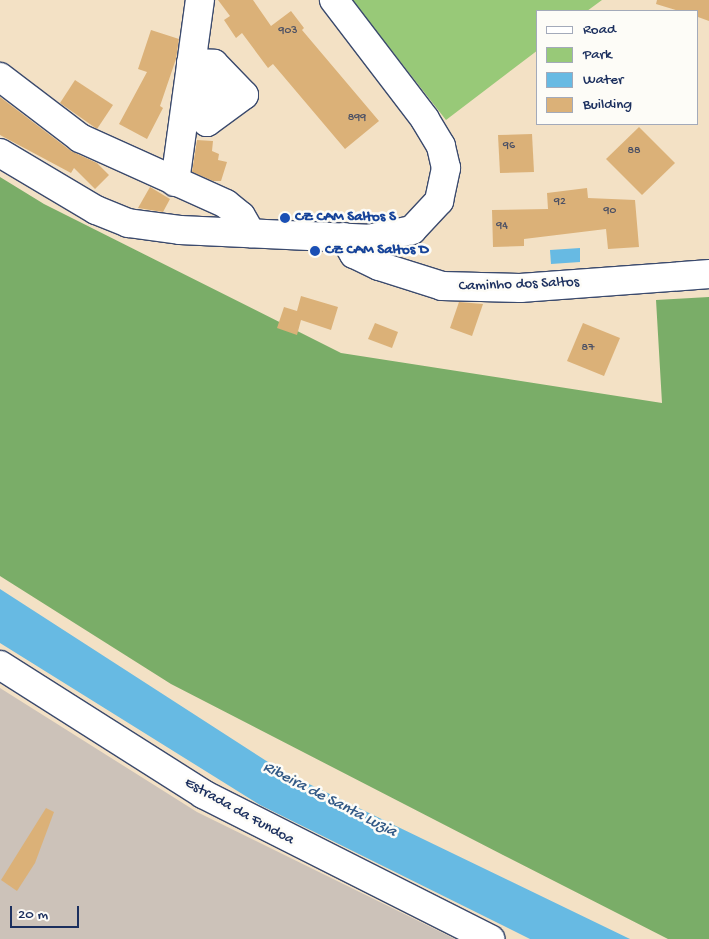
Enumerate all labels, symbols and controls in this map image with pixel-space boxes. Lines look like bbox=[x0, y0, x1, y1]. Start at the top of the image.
legend bbox=[536, 10, 699, 125]
text: Road bbox=[583, 21, 616, 39]
house number: 903 bbox=[278, 25, 298, 39]
text: Park bbox=[583, 46, 612, 64]
text: Water bbox=[583, 71, 623, 89]
text: Building bbox=[583, 96, 632, 114]
house number: 899 bbox=[348, 112, 366, 126]
house number: 96 bbox=[503, 140, 515, 154]
house number: 88 bbox=[627, 145, 641, 159]
house number: 92 bbox=[554, 196, 566, 210]
house number: 90 bbox=[604, 205, 616, 219]
place label: CZ CAM Saltos S bbox=[295, 209, 396, 227]
marker: CZ CAM Saltos S bbox=[279, 212, 291, 224]
house number: 94 bbox=[496, 220, 508, 234]
place label: CZ CAM Saltos D bbox=[325, 242, 429, 260]
marker: CZ CAM Saltos D bbox=[309, 245, 321, 257]
street label: Caminho dos Saltos bbox=[458, 274, 580, 296]
house number: 87 bbox=[582, 342, 594, 356]
water label: Ribeira de Santa Luzia bbox=[259, 759, 399, 843]
street label: Estrada da Fundoa bbox=[181, 774, 297, 850]
scale bar bbox=[12, 896, 81, 928]
text: 20 m bbox=[18, 906, 48, 924]

